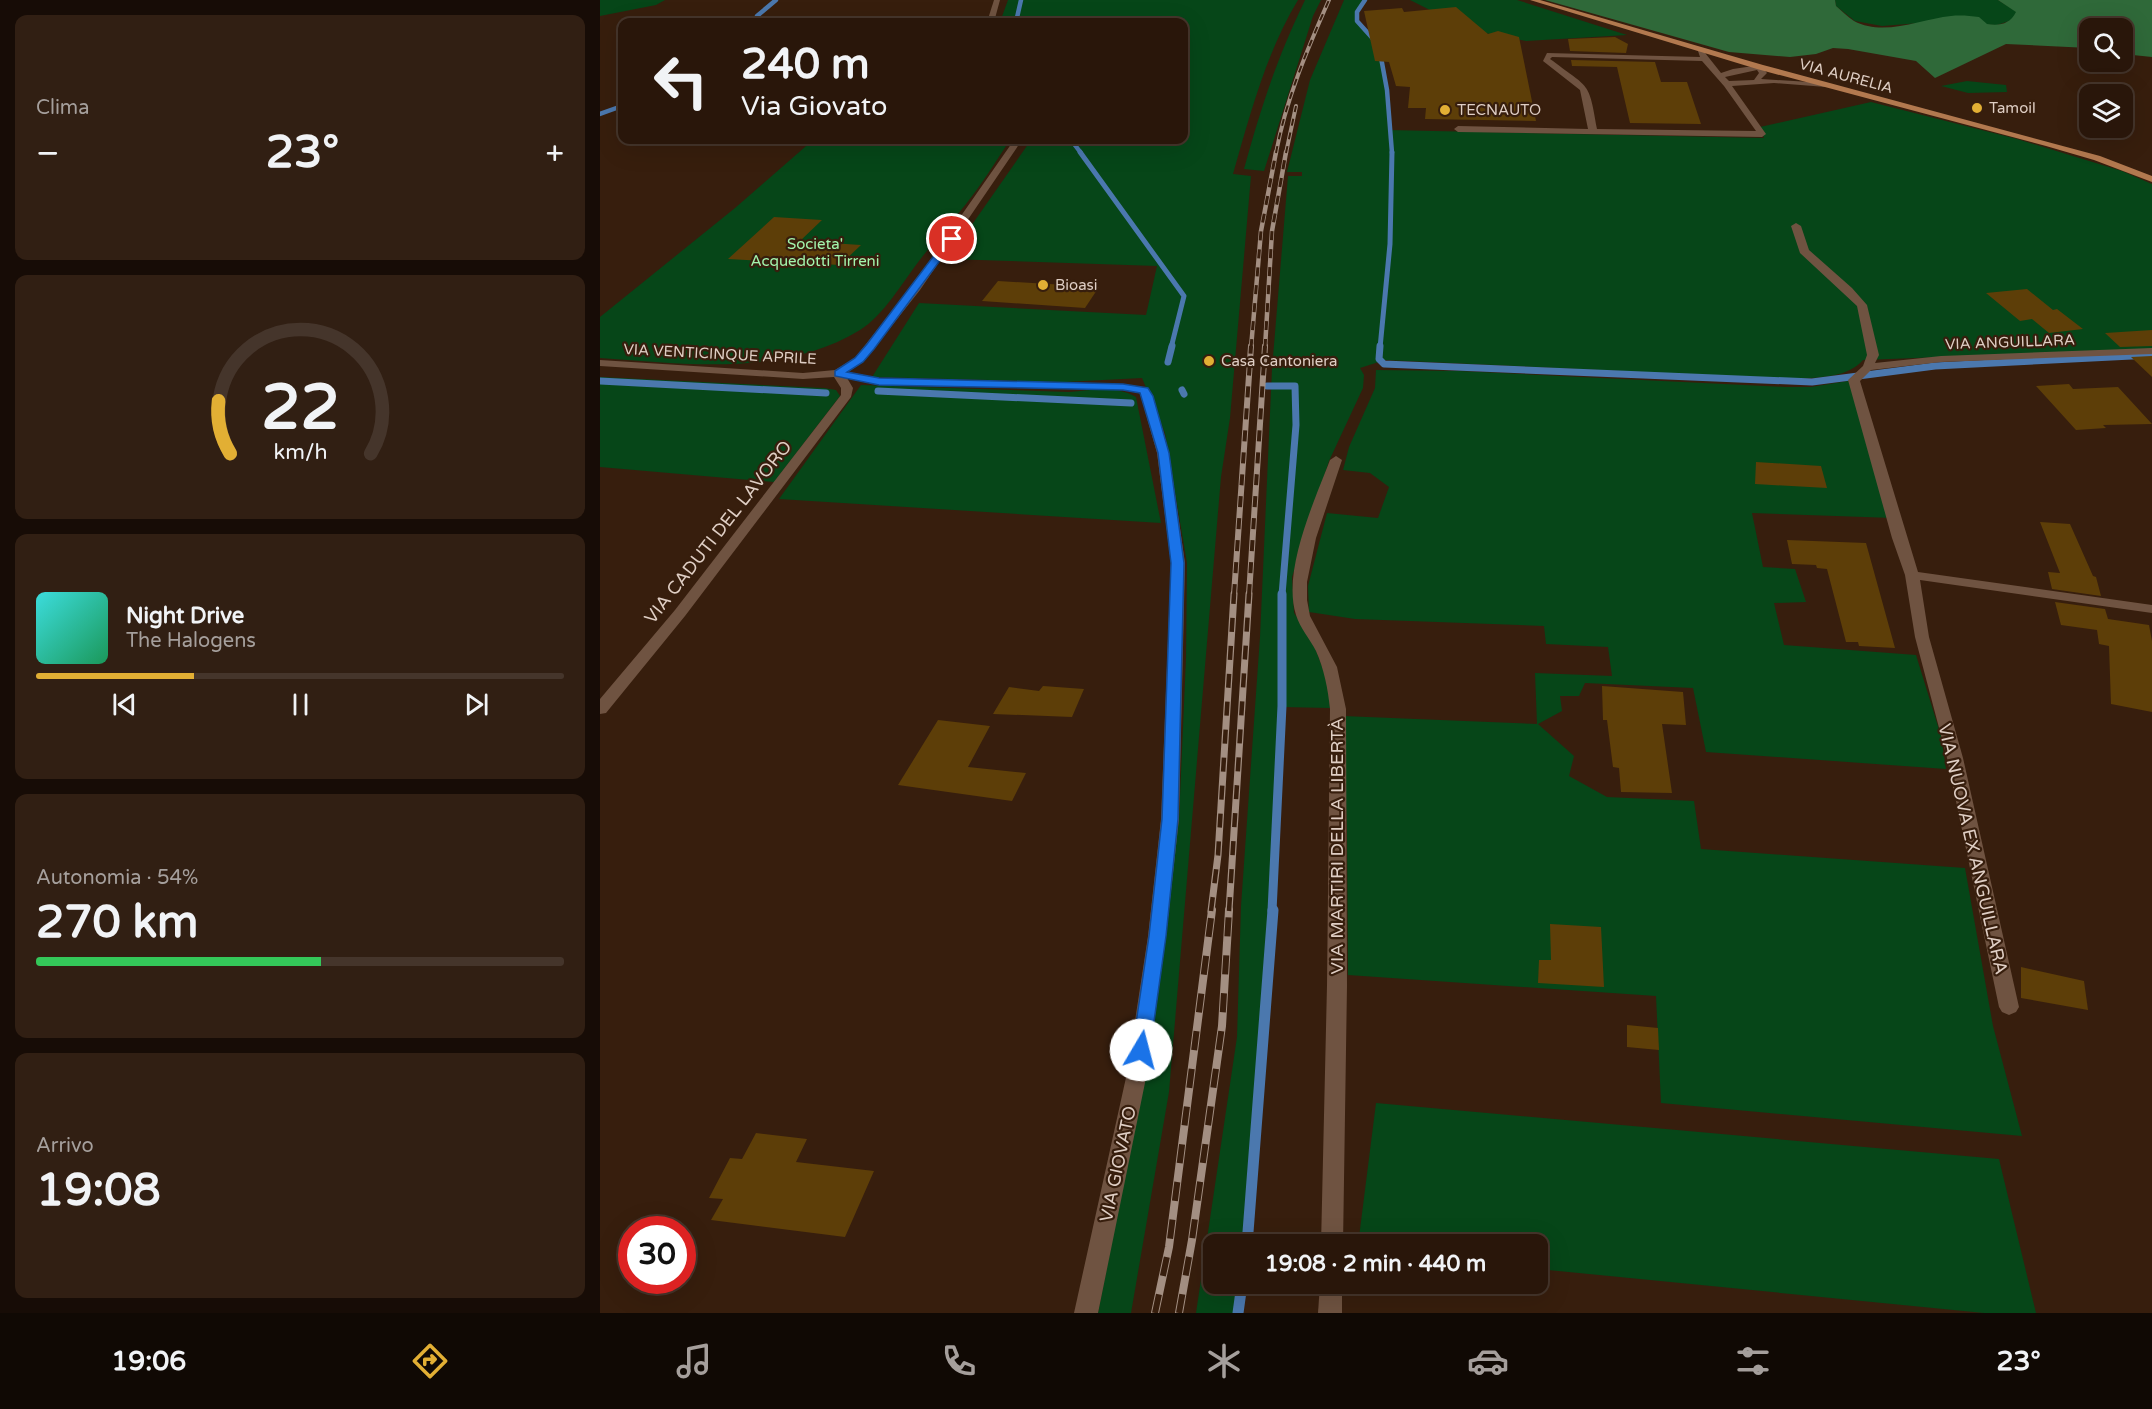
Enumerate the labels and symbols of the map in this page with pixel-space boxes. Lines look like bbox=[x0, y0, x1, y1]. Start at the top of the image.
street label: VIA AURELIA bbox=[1797, 55, 1895, 97]
place label: Tamoil bbox=[1989, 99, 2036, 117]
place label: TECNAUTO bbox=[1457, 101, 1541, 119]
marker: Tamoil bbox=[1970, 101, 1984, 115]
marker: TECNAUTO bbox=[1438, 103, 1452, 117]
pin bbox=[926, 213, 977, 264]
park label: Societa' Acquedotti Tirreni bbox=[750, 235, 880, 270]
place label: Bioasi bbox=[1055, 276, 1098, 294]
marker: Bioasi bbox=[1036, 278, 1050, 292]
street label: VIA ANGUILLARA bbox=[1945, 331, 2075, 353]
street label: VIA VENTICINQUE APRILE bbox=[623, 340, 817, 368]
place label: Casa Cantoniera bbox=[1221, 352, 1337, 370]
marker: Casa Cantoniera bbox=[1202, 354, 1216, 368]
street label: VIA CADUTI DEL LAVORO bbox=[640, 436, 796, 628]
street label: VIA MARTIRI DELLA LIBERTÀ bbox=[1326, 717, 1348, 975]
street label: VIA NUOVA EX ANGUILLARA bbox=[1933, 722, 2013, 976]
position arrow bbox=[1109, 1018, 1173, 1082]
street label: VIA GIOVATO bbox=[1095, 1104, 1141, 1224]
speed limit sign: 30 bbox=[618, 1216, 696, 1294]

